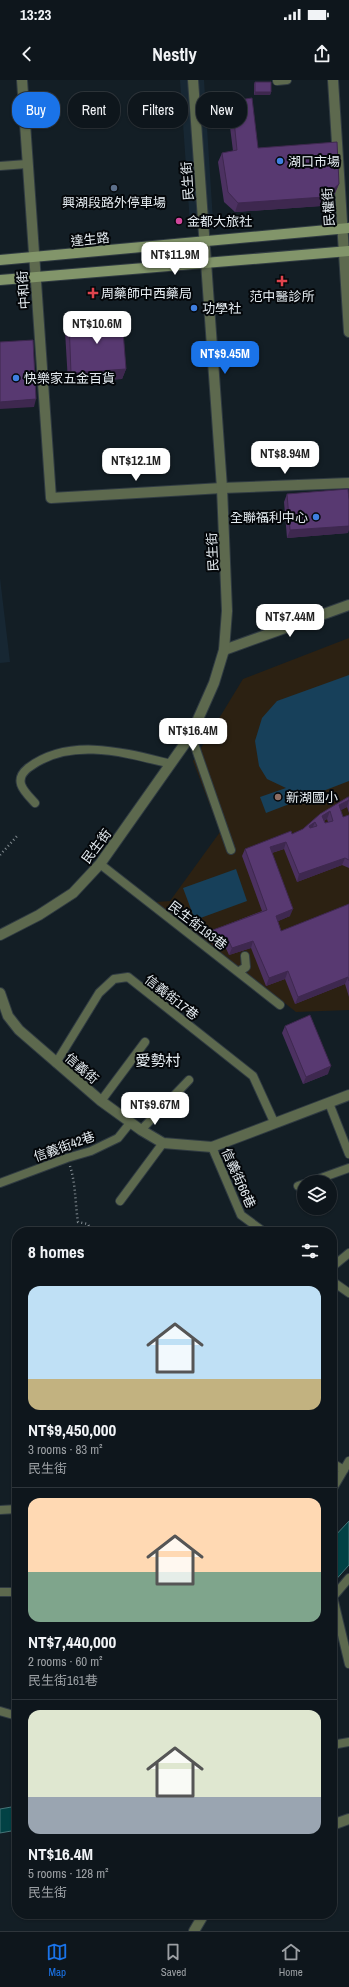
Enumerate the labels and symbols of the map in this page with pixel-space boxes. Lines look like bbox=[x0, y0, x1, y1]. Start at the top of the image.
place label: 湖口市場 bbox=[288, 153, 340, 170]
marker: 湖口市場 bbox=[275, 156, 285, 166]
street label: 民生街 bbox=[178, 161, 197, 201]
marker: 興湖段路外停車場 bbox=[109, 183, 119, 193]
street label: 民權街 bbox=[319, 187, 338, 227]
place label: 興湖段路外停車場 bbox=[62, 194, 166, 211]
place label: 金都大旅社 bbox=[187, 213, 252, 230]
marker: 金都大旅社 bbox=[174, 216, 184, 226]
street label: 達生路 bbox=[70, 229, 110, 250]
pin: NT$11.9M bbox=[134, 242, 216, 276]
street label: 中和街 bbox=[14, 270, 33, 310]
marker: 范中醫診所 bbox=[276, 275, 288, 287]
place label: 周藥師中西藥局 bbox=[101, 285, 192, 302]
marker: 周藥師中西藥局 bbox=[88, 288, 98, 298]
place label: 范中醫診所 bbox=[249, 288, 315, 305]
place label: 功學社 bbox=[202, 300, 241, 317]
marker: 功學社 bbox=[189, 303, 199, 313]
pin: NT$10.6M bbox=[56, 311, 138, 345]
pin: NT$9.45M bbox=[184, 341, 266, 375]
place label: 快樂家五金百貨 bbox=[24, 370, 115, 387]
marker: 快樂家五金百貨 bbox=[11, 373, 21, 383]
pin: NT$8.94M bbox=[244, 441, 326, 475]
pin: NT$12.1M bbox=[95, 448, 177, 482]
place label: 全聯福利中心 bbox=[230, 509, 308, 526]
marker: 全聯福利中心 bbox=[311, 512, 321, 522]
street label: 民生街 bbox=[203, 532, 222, 572]
pin: NT$7.44M bbox=[249, 604, 331, 638]
pin: NT$16.4M bbox=[152, 718, 234, 752]
place label: 新湖國小 bbox=[286, 789, 338, 806]
marker: 新湖國小 bbox=[273, 792, 283, 802]
street label: 民生街 bbox=[78, 826, 115, 867]
street label: 民生街193巷 bbox=[165, 897, 230, 954]
street label: 信義街17巷 bbox=[141, 971, 202, 1024]
street label: 信義街 bbox=[61, 1049, 102, 1088]
district label: 愛勢村 bbox=[135, 1050, 181, 1071]
pin: NT$9.67M bbox=[114, 1092, 196, 1126]
street label: 信義街42巷 bbox=[31, 1128, 97, 1165]
street label: 信義街66巷 bbox=[218, 1146, 259, 1211]

